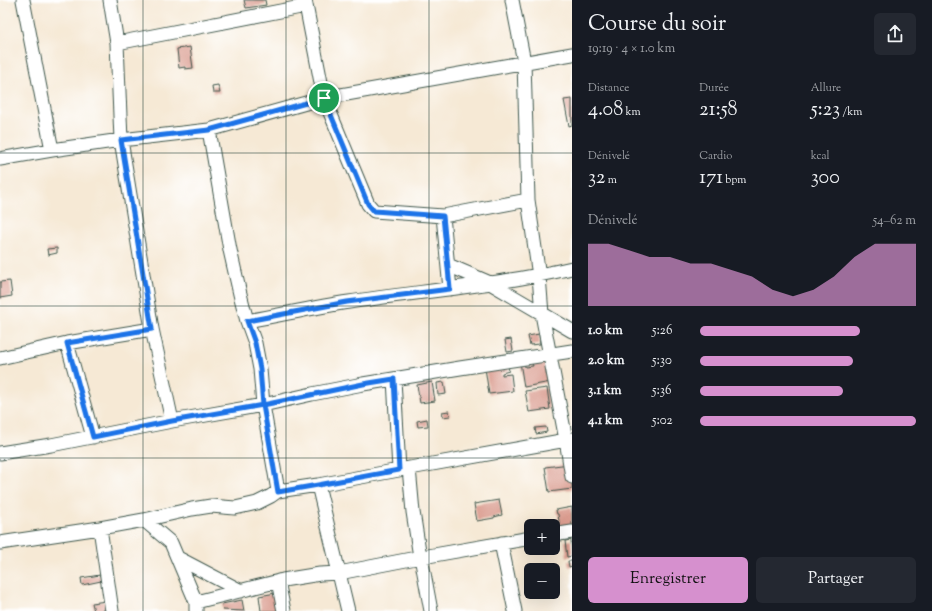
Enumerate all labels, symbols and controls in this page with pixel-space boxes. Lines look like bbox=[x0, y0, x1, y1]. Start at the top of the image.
text: Course du soir bbox=[588, 9, 726, 41]
button: share bbox=[874, 13, 916, 55]
text: 19:19 · 4 × 1.0 km bbox=[588, 40, 675, 58]
text: Distance bbox=[588, 80, 629, 96]
text: Durée bbox=[699, 80, 729, 96]
text: Allure bbox=[811, 80, 841, 96]
pin bbox=[307, 81, 341, 115]
icon: arrive bbox=[313, 87, 335, 109]
text: 4.08 bbox=[588, 96, 623, 125]
text: 21:58 bbox=[699, 96, 738, 125]
text: 5:23 bbox=[811, 96, 840, 125]
text: km bbox=[623, 104, 641, 120]
text: /km bbox=[840, 104, 862, 120]
text: Dénivelé bbox=[588, 148, 630, 164]
text: Cardio bbox=[699, 148, 732, 164]
text: kcal bbox=[811, 148, 830, 164]
text: 32 bbox=[588, 164, 605, 193]
text: 171 bbox=[699, 164, 723, 193]
text: 300 bbox=[811, 164, 840, 193]
text: m bbox=[605, 172, 617, 188]
text: bpm bbox=[723, 172, 746, 188]
text: Dénivelé bbox=[588, 212, 638, 230]
text: 54–62 m bbox=[873, 212, 916, 230]
text: 1.0 km bbox=[588, 322, 623, 340]
text: 5:26 bbox=[652, 322, 672, 340]
text: 2.0 km bbox=[588, 352, 625, 370]
text: 5:30 bbox=[652, 352, 672, 370]
text: 3.1 km bbox=[588, 382, 622, 400]
text: 5:36 bbox=[652, 382, 671, 400]
text: 4.1 km bbox=[588, 412, 623, 430]
text: 5:02 bbox=[652, 412, 673, 430]
map controls bbox=[524, 519, 560, 599]
button: + bbox=[524, 519, 560, 555]
button: Enregistrer bbox=[588, 557, 748, 603]
button: Partager bbox=[756, 557, 916, 603]
button: − bbox=[524, 563, 560, 599]

